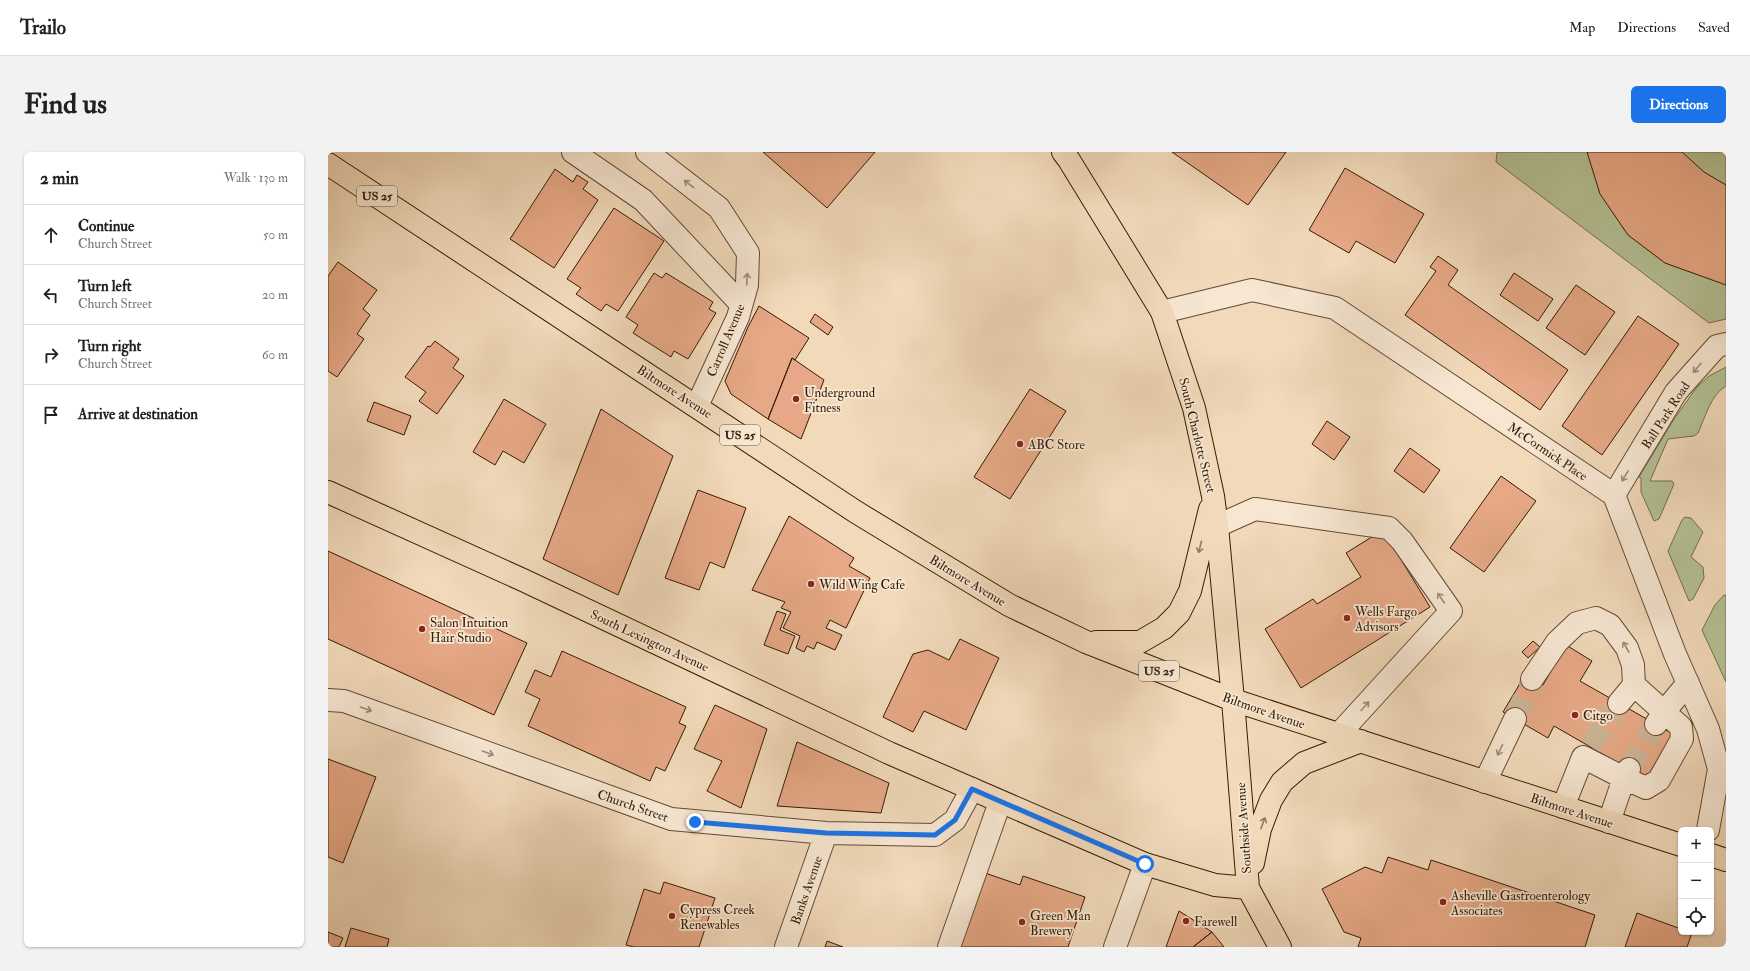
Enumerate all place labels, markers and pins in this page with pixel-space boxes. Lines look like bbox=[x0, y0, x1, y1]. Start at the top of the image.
place label: Underground Fitness bbox=[804, 385, 876, 416]
marker: Underground Fitness bbox=[791, 394, 801, 404]
place label: ABC Store bbox=[1027, 437, 1085, 453]
marker: ABC Store bbox=[1015, 439, 1025, 449]
place label: Wild Wing Cafe bbox=[818, 577, 906, 593]
marker: Wild Wing Cafe bbox=[806, 579, 816, 589]
place label: Wells Fargo Advisors bbox=[1354, 604, 1417, 635]
marker: Wells Fargo Advisors bbox=[1342, 613, 1352, 623]
place label: Salon Intuition Hair Studio bbox=[430, 615, 509, 646]
marker: Salon Intuition Hair Studio bbox=[417, 624, 427, 634]
place label: Citgo bbox=[1583, 708, 1613, 724]
marker: Citgo bbox=[1570, 710, 1580, 720]
place label: Asheville Gastroenterology Associates bbox=[1450, 888, 1591, 919]
marker: Asheville Gastroenterology Associates bbox=[1438, 897, 1448, 907]
place label: Cypress Creek Renewables bbox=[680, 902, 756, 933]
place label: Green Man Brewery bbox=[1030, 908, 1091, 940]
marker: Cypress Creek Renewables bbox=[667, 911, 677, 921]
place label: Farewell bbox=[1194, 914, 1238, 930]
marker: Farewell bbox=[1181, 916, 1191, 926]
marker: Green Man Brewery bbox=[1017, 917, 1027, 927]

